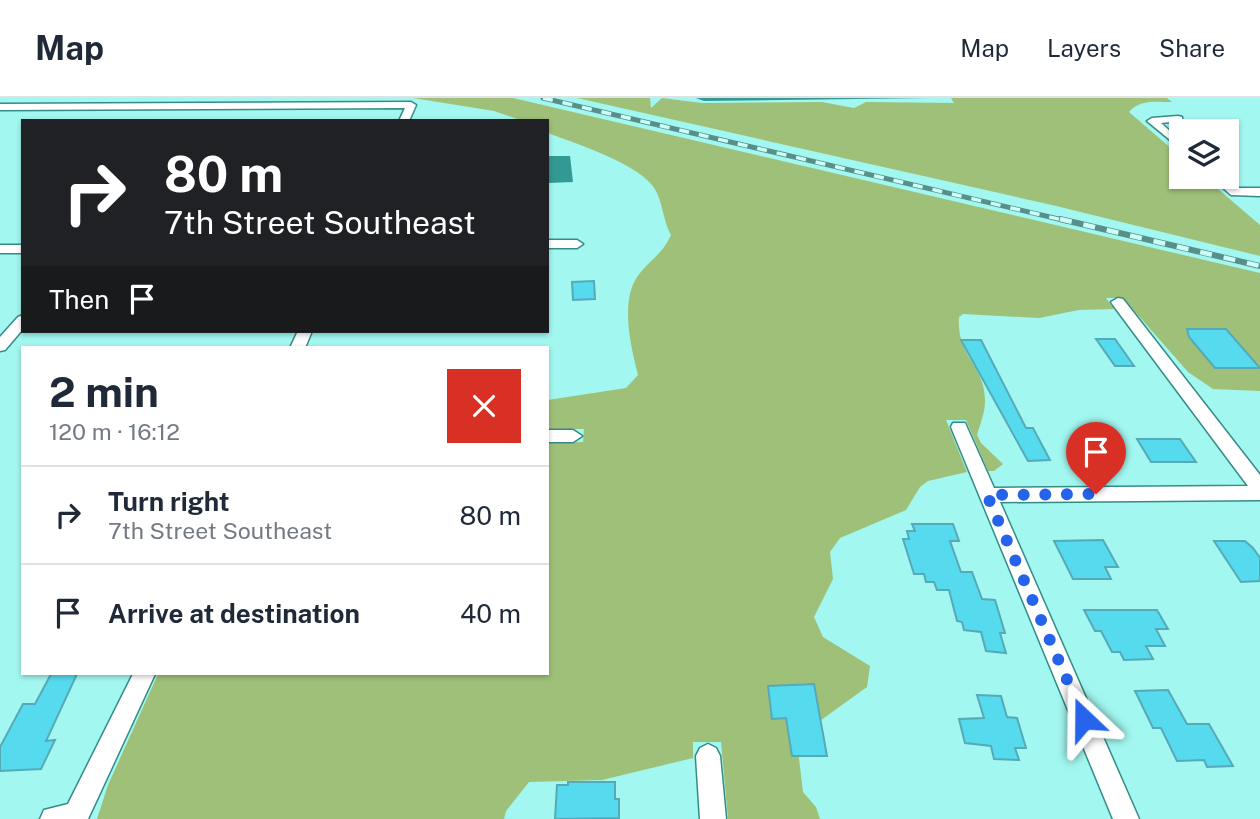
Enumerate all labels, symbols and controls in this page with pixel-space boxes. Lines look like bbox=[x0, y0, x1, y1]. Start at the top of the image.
text: Map bbox=[35, 29, 104, 67]
text: Map bbox=[960, 34, 1009, 62]
text: Layers bbox=[1047, 34, 1121, 62]
text: Share bbox=[1159, 34, 1225, 62]
map controls bbox=[1169, 119, 1239, 189]
button: layers bbox=[1169, 119, 1239, 189]
text: 80 m bbox=[164, 145, 283, 203]
icon: right bbox=[49, 147, 140, 238]
text: 7th Street Southeast bbox=[164, 204, 476, 241]
icon: arrive bbox=[123, 280, 161, 318]
text: Then bbox=[49, 284, 109, 315]
text: 2 min bbox=[49, 367, 159, 416]
button: close bbox=[447, 369, 521, 443]
text: 120 m · 16:12 bbox=[49, 418, 180, 445]
pin bbox=[1066, 422, 1126, 494]
icon: arrive bbox=[1077, 433, 1115, 471]
text: Turn right bbox=[108, 486, 230, 517]
icon: right bbox=[49, 496, 87, 534]
text: 80 m bbox=[460, 500, 521, 531]
text: 7th Street Southeast bbox=[108, 517, 332, 544]
icon: arrive bbox=[49, 594, 87, 632]
text: Arrive at destination bbox=[108, 598, 360, 629]
text: 40 m bbox=[460, 598, 521, 629]
position arrow bbox=[1047, 682, 1121, 756]

